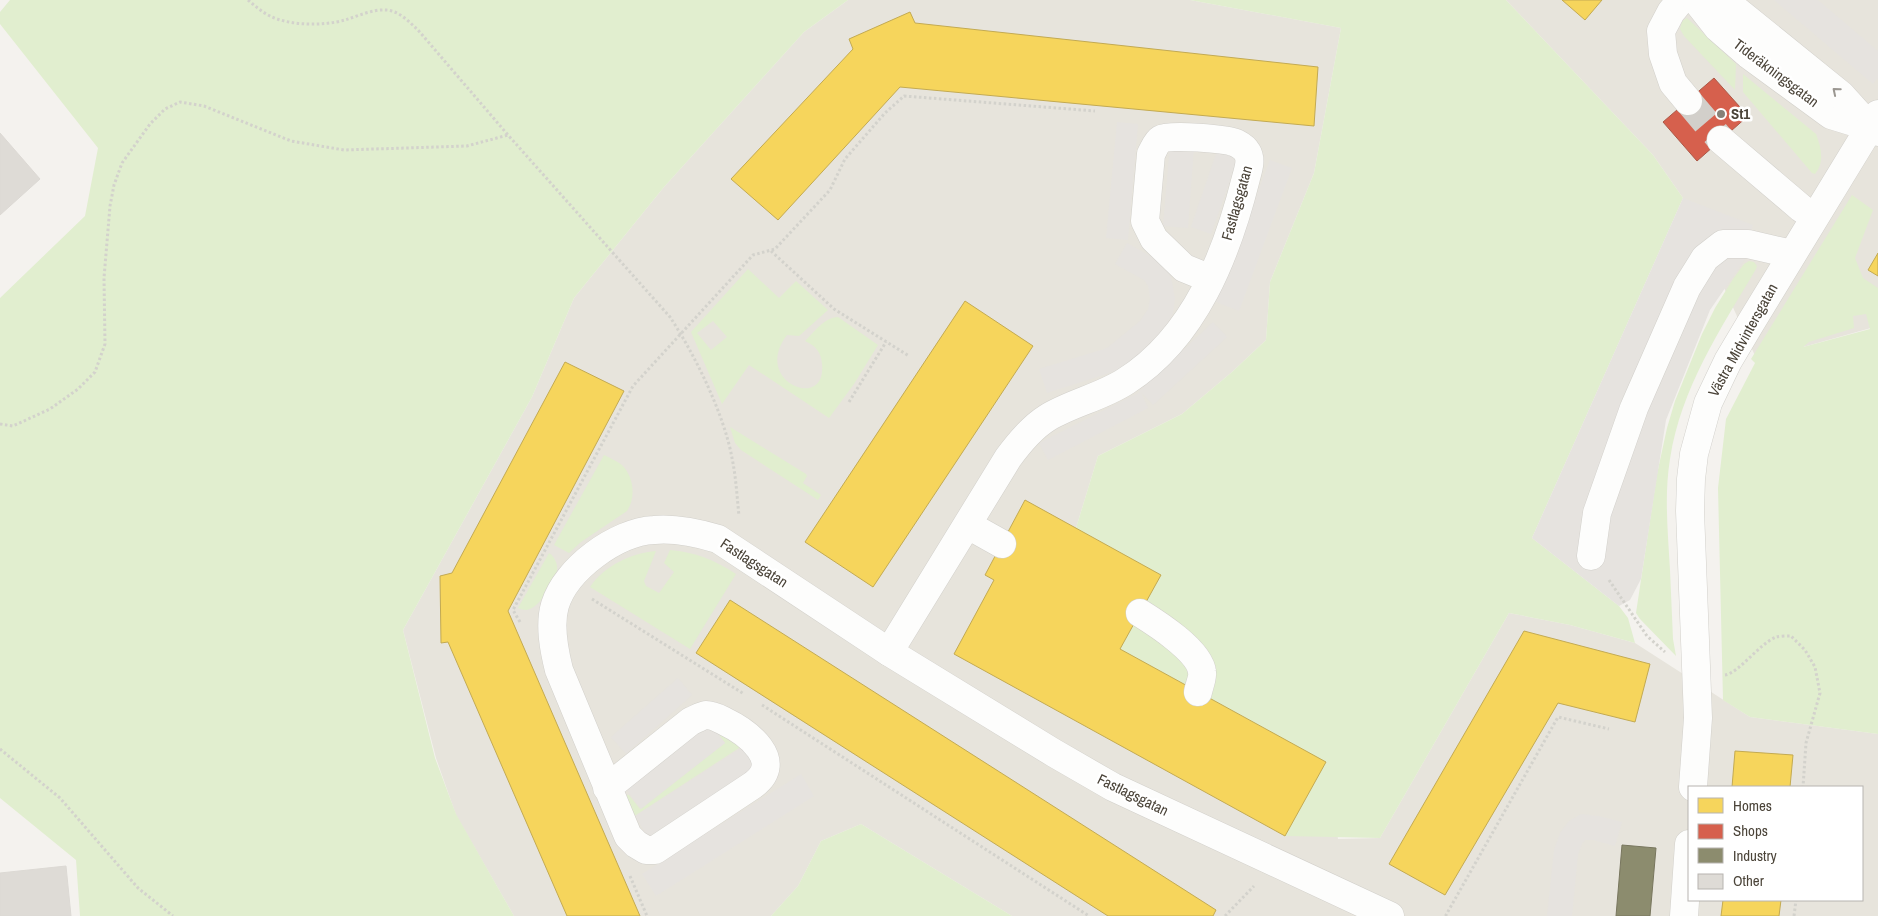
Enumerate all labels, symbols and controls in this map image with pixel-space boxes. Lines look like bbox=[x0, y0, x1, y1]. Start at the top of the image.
street label: Tideräkningsgatan bbox=[1729, 33, 1823, 112]
one-way arrow bbox=[1832, 88, 1841, 97]
place label: St1 bbox=[1731, 103, 1750, 124]
marker: St1 bbox=[1715, 108, 1727, 120]
street label: Fastlagsgatan bbox=[1216, 163, 1257, 243]
street label: Västra Midvintersgatan bbox=[1703, 279, 1782, 400]
street label: Fastlagsgatan bbox=[716, 533, 792, 592]
street label: Fastlagsgatan bbox=[1094, 768, 1172, 821]
legend bbox=[1688, 786, 1863, 901]
text: Homes bbox=[1733, 795, 1772, 816]
text: Shops bbox=[1733, 820, 1768, 841]
text: Industry bbox=[1733, 845, 1778, 866]
text: Other bbox=[1733, 870, 1764, 891]

